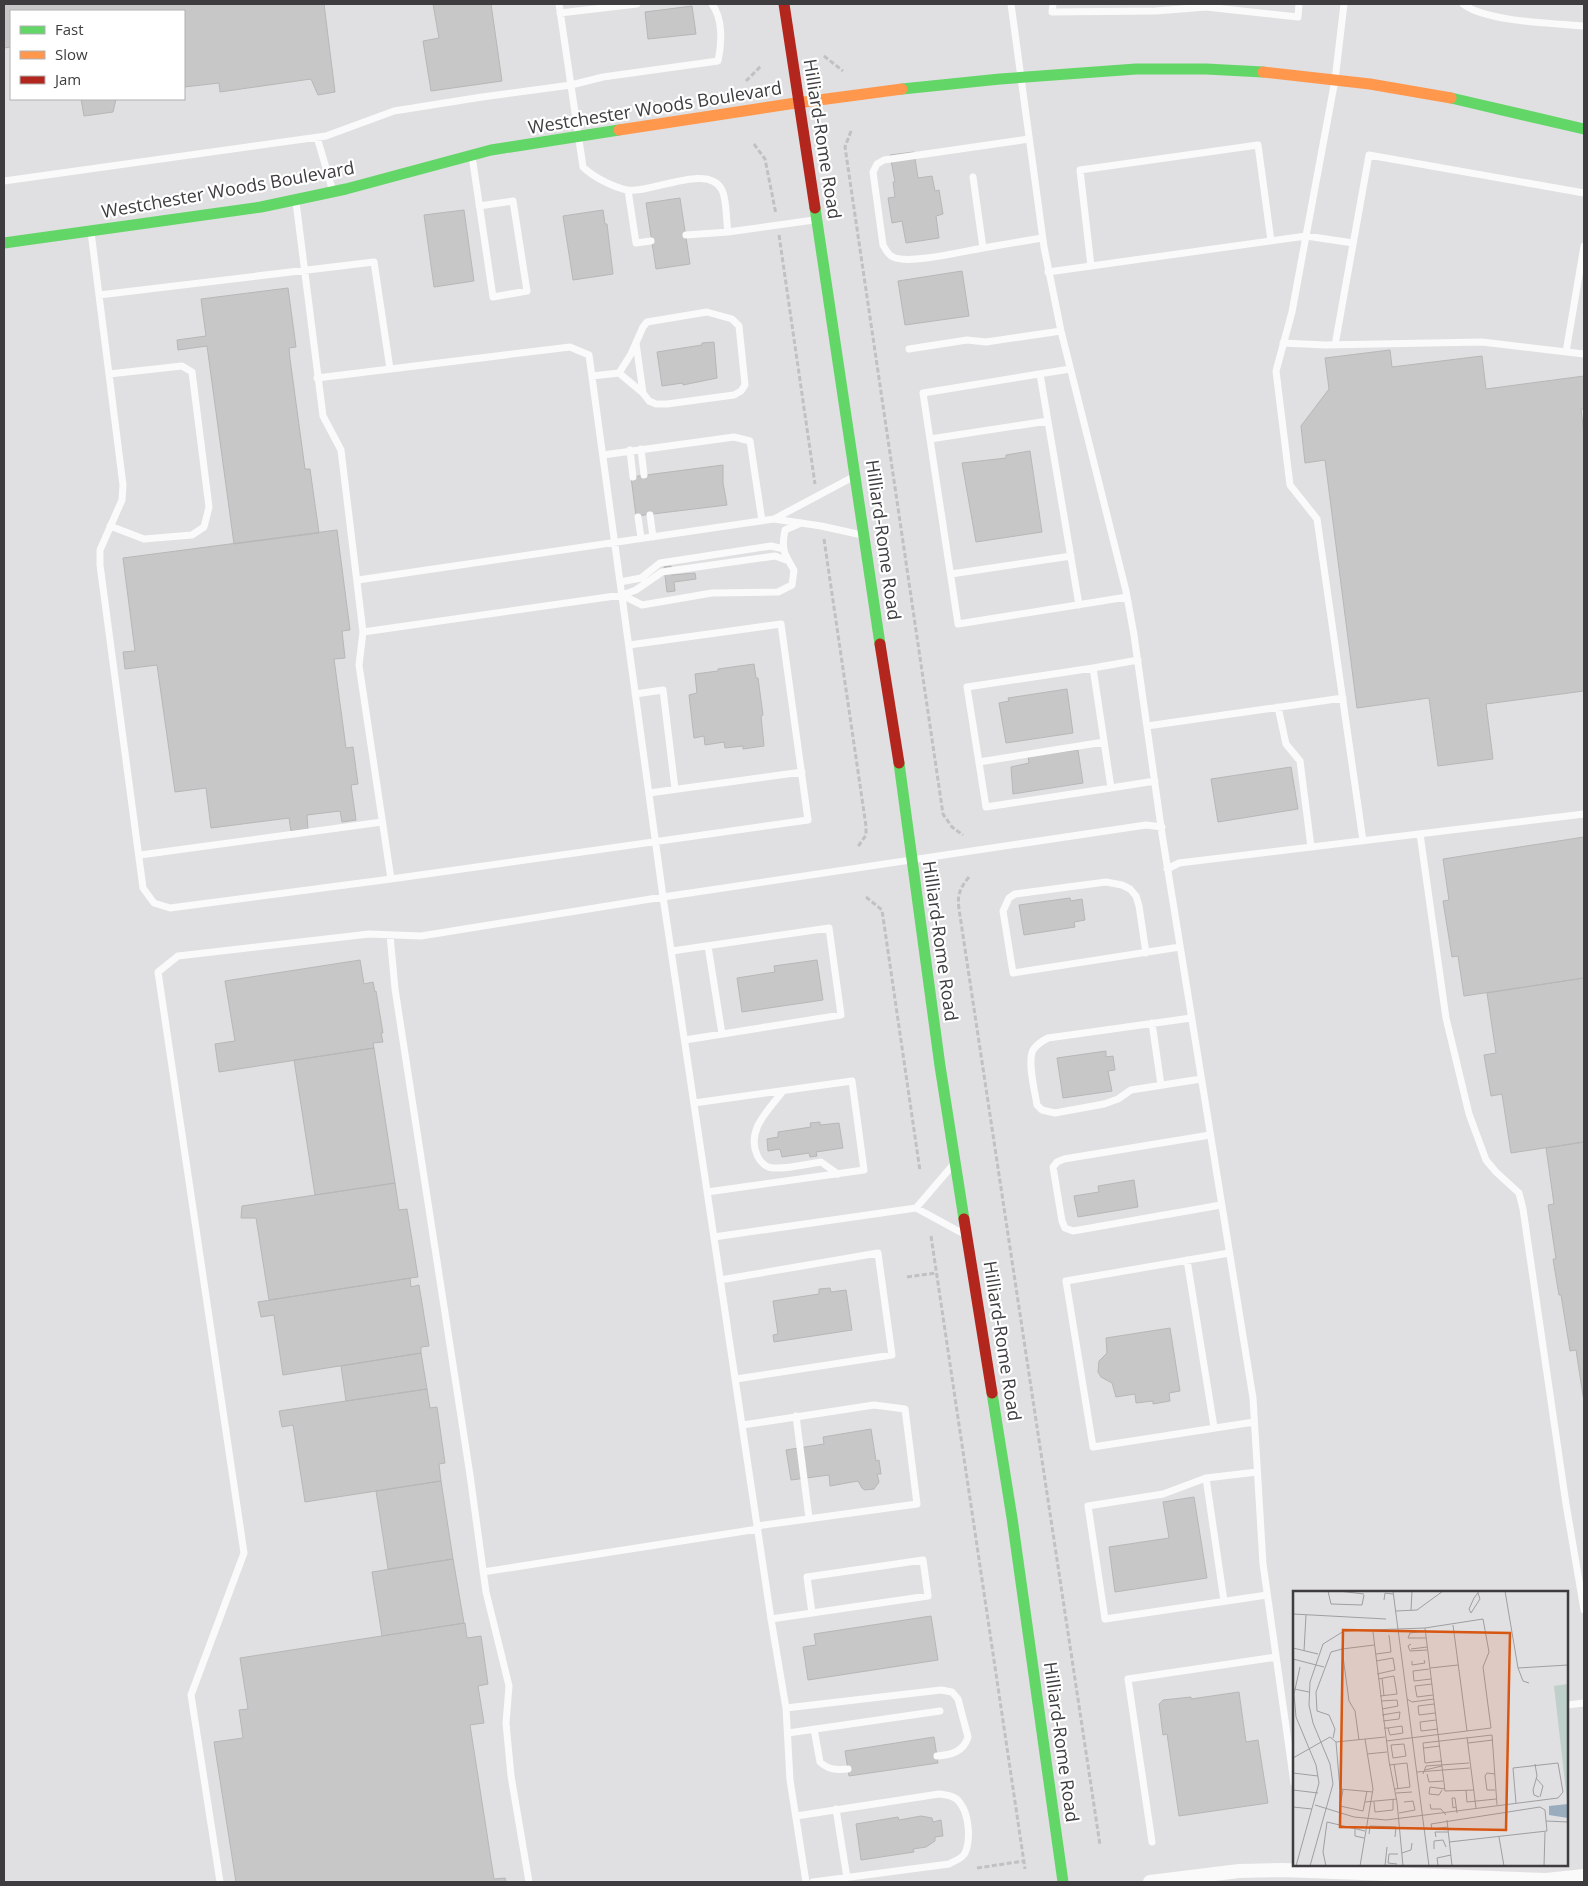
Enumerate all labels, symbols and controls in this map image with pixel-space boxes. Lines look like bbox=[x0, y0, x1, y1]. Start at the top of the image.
legend bbox=[10, 10, 185, 100]
text: Fast bbox=[55, 19, 84, 39]
text: Slow bbox=[55, 44, 88, 64]
street label: Hilliard-Rome Road bbox=[798, 57, 848, 221]
text: Jam bbox=[53, 69, 81, 89]
street label: Westchester Woods Boulevard bbox=[526, 75, 783, 139]
street label: Westchester Woods Boulevard bbox=[99, 155, 356, 223]
street label: Hilliard-Rome Road bbox=[861, 458, 907, 622]
street label: Hilliard-Rome Road bbox=[918, 859, 964, 1023]
street label: Hilliard-Rome Road bbox=[978, 1259, 1028, 1423]
inset map bbox=[1293, 1591, 1568, 1866]
street label: Hilliard-Rome Road bbox=[1039, 1660, 1085, 1824]

